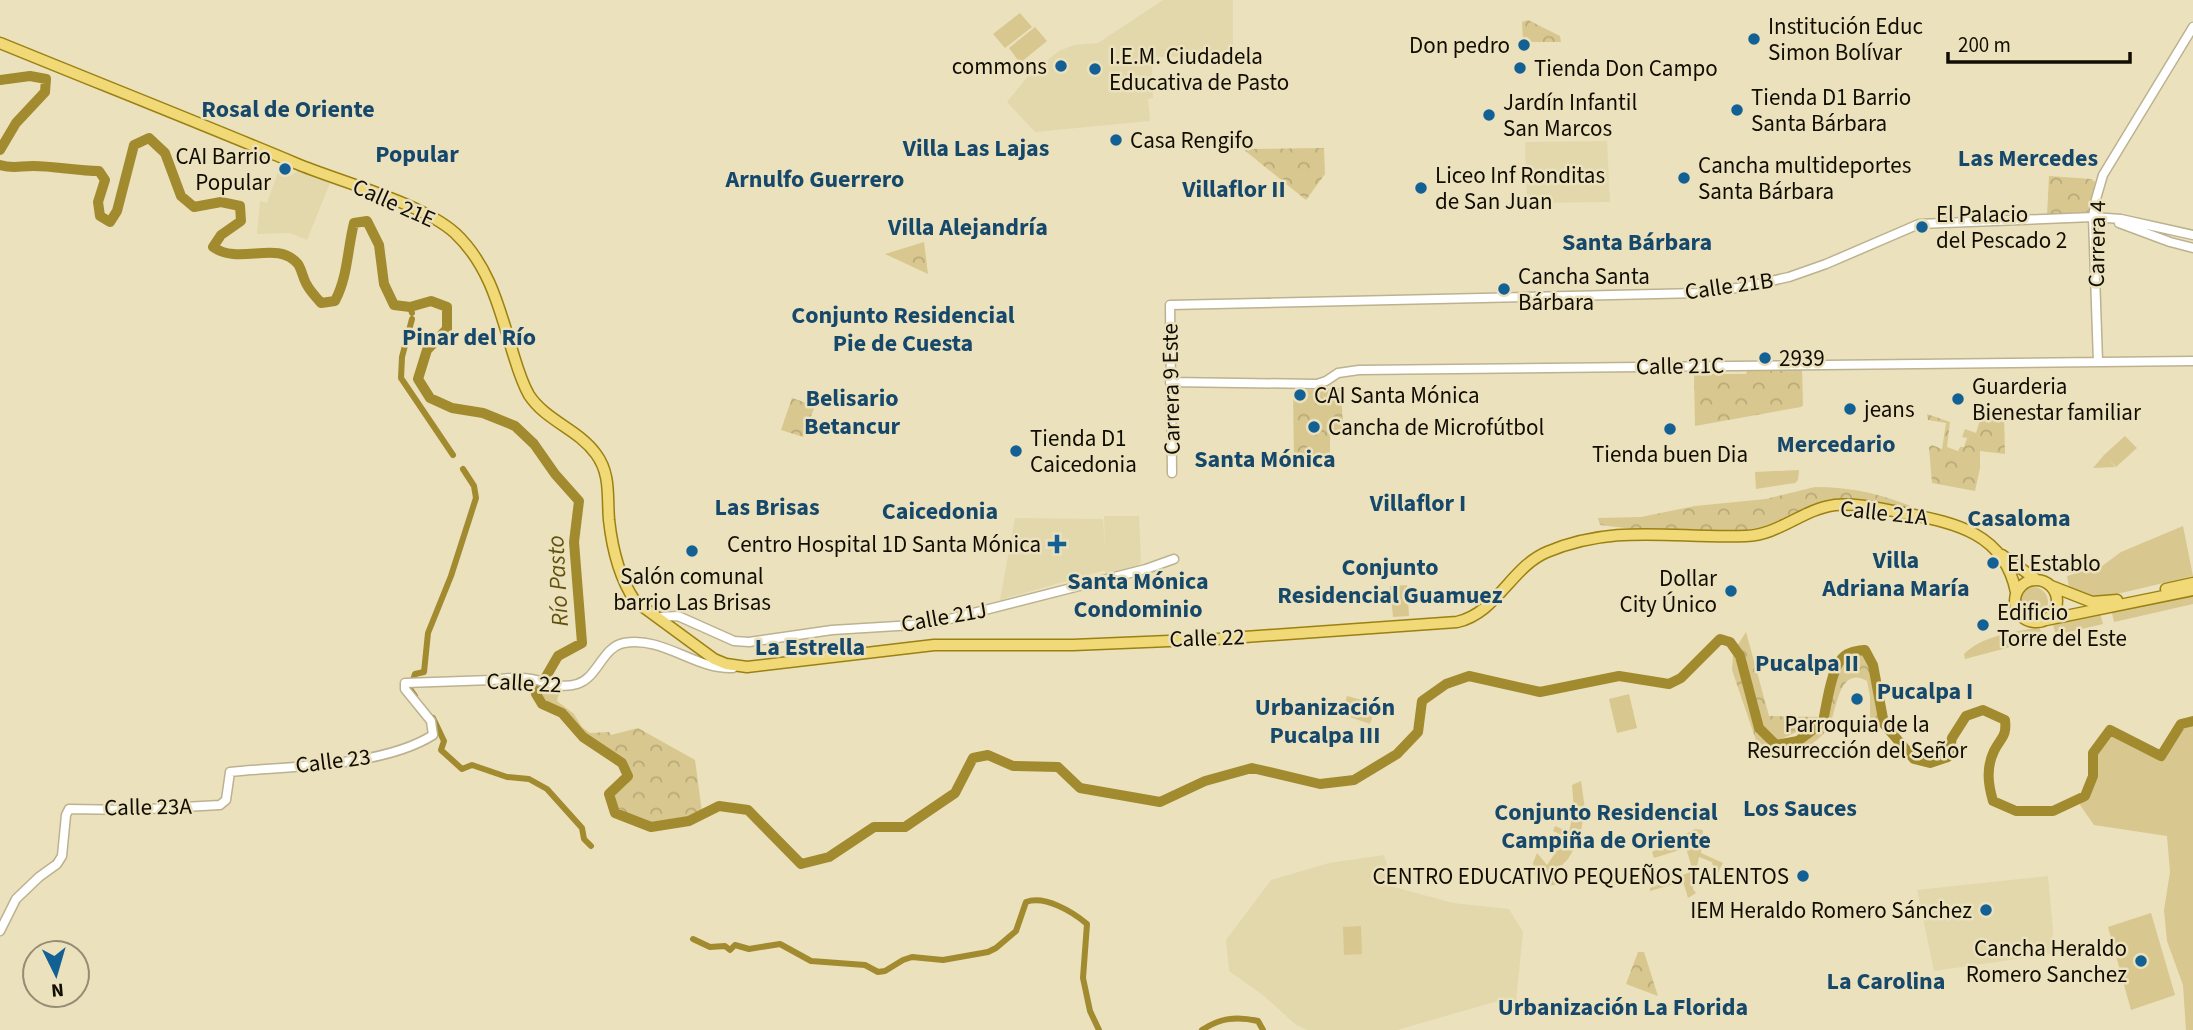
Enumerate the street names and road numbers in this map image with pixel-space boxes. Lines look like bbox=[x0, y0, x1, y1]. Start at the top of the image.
street label: Calle 21E bbox=[347, 170, 441, 236]
street label: Carrera 4 bbox=[2080, 200, 2114, 288]
street label: Calle 21B bbox=[1683, 263, 1775, 309]
street label: Carrera 9 Este bbox=[1153, 323, 1189, 455]
street label: Calle 21C bbox=[1635, 349, 1725, 383]
street label: Calle 21A bbox=[1839, 492, 1930, 534]
street label: Calle 21J bbox=[899, 593, 989, 641]
street label: Calle 22 bbox=[1169, 620, 1245, 656]
street label: Calle 22 bbox=[486, 665, 562, 701]
street label: Calle 23 bbox=[294, 740, 372, 782]
street label: Calle 23A bbox=[104, 790, 193, 824]

